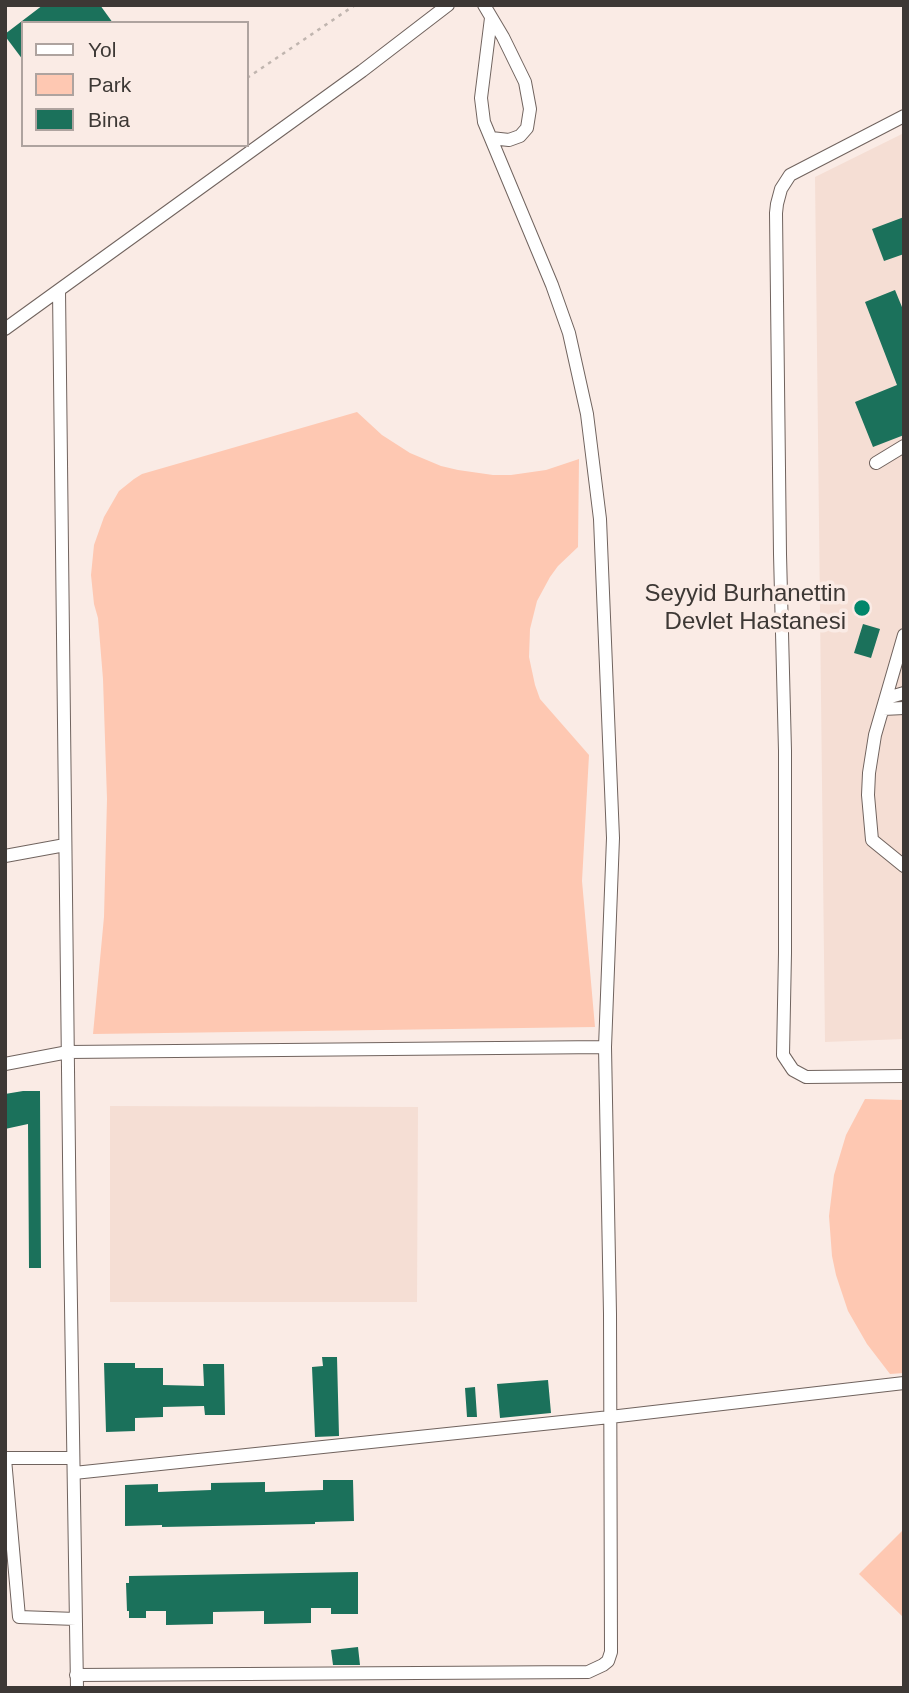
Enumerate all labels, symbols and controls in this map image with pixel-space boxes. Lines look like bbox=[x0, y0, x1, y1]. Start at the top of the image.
legend bbox=[21, 21, 248, 147]
text: Yol bbox=[88, 38, 116, 61]
text: Park bbox=[88, 73, 131, 96]
text: Bina bbox=[88, 108, 130, 131]
place label: Seyyid Burhanettin Devlet Hastanesi bbox=[645, 580, 846, 636]
marker: Seyyid Burhanettin Devlet Hastanesi bbox=[852, 598, 872, 618]

